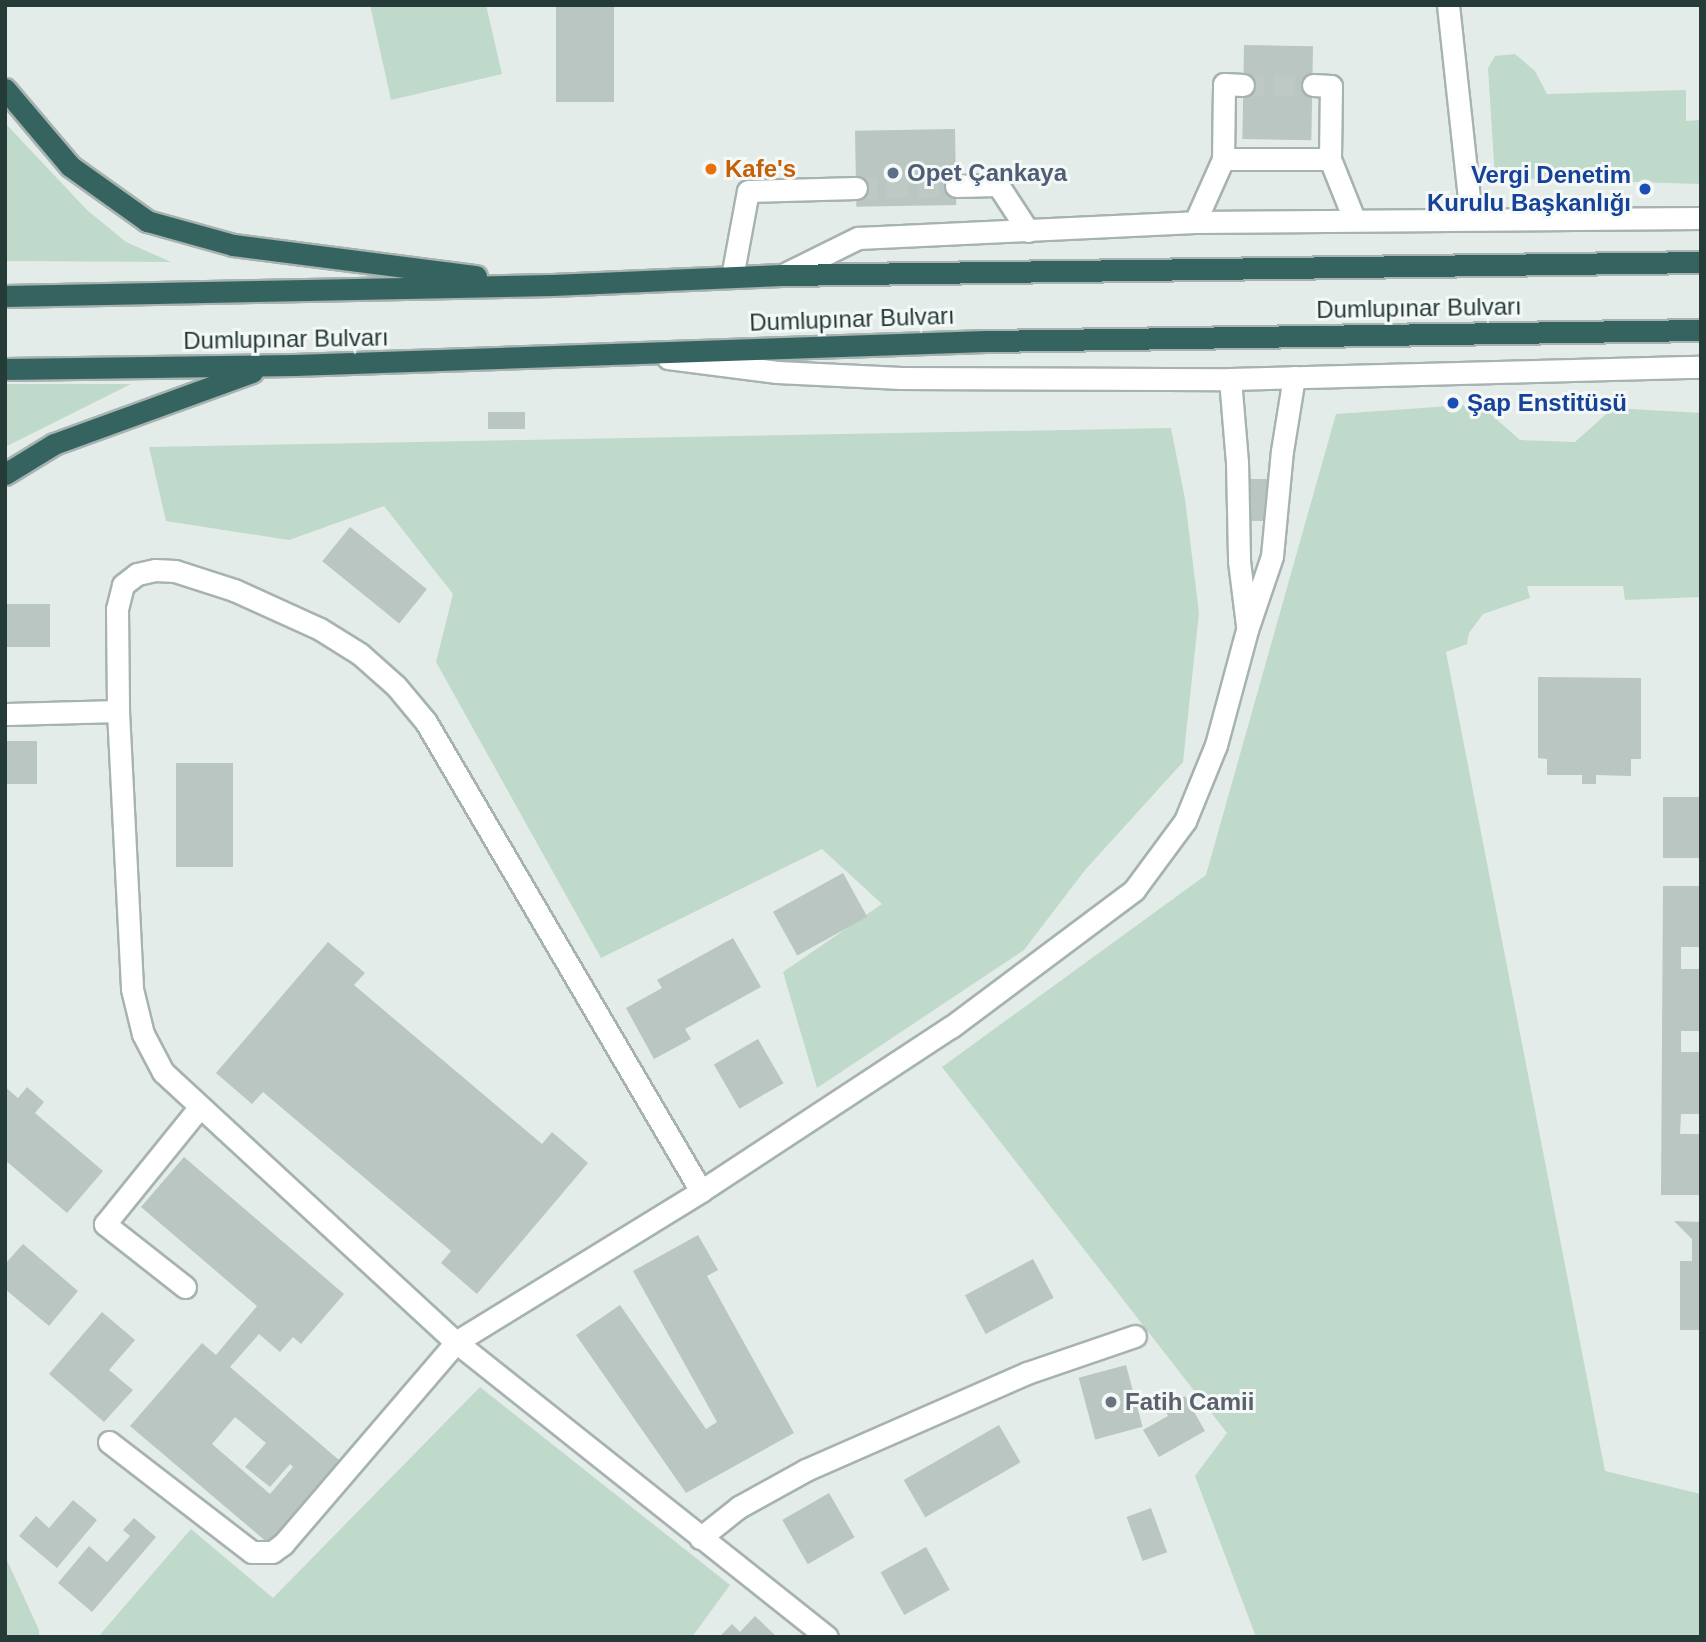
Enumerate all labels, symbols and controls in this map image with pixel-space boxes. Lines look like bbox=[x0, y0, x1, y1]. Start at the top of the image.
place label: Kafe's bbox=[725, 155, 796, 183]
place label: Opet Çankaya bbox=[907, 159, 1067, 187]
marker: Kafe's bbox=[703, 161, 719, 177]
place label: Vergi Denetim Kurulu Başkanlığı bbox=[1427, 161, 1631, 217]
marker: Opet Çankaya bbox=[885, 165, 901, 181]
marker: Vergi Denetim Kurulu Başkanlığı bbox=[1637, 181, 1653, 197]
street label: Dumlupınar Bulvarı bbox=[1316, 292, 1522, 324]
street label: Dumlupınar Bulvarı bbox=[749, 301, 955, 337]
street label: Dumlupınar Bulvarı bbox=[183, 323, 389, 355]
place label: Şap Enstitüsü bbox=[1467, 389, 1627, 417]
marker: Şap Enstitüsü bbox=[1445, 395, 1461, 411]
place label: Fatih Camii bbox=[1125, 1388, 1254, 1416]
marker: Fatih Camii bbox=[1103, 1394, 1119, 1410]

